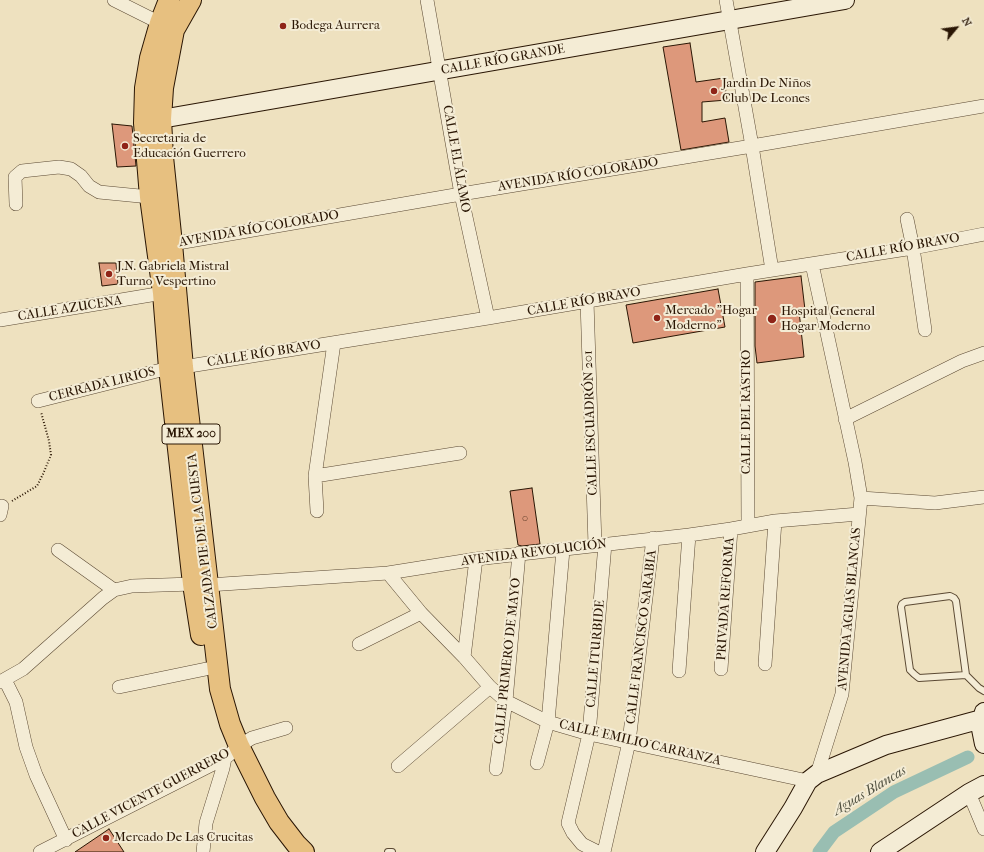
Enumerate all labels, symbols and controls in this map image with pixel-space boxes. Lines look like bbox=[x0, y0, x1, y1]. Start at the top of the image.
north arrow bbox=[936, 8, 976, 48]
text: N bbox=[959, 15, 975, 29]
place label: Bodega Aurrera bbox=[291, 18, 380, 34]
marker: Bodega Aurrera bbox=[278, 21, 288, 31]
street label: CALLE RÍO GRANDE bbox=[440, 41, 566, 79]
place label: Jardin De Niños Club De Leones bbox=[722, 76, 811, 107]
marker: Jardin De Niños Club De Leones bbox=[709, 86, 719, 96]
street label: CALLE EL ÁLAMO bbox=[439, 104, 473, 214]
place label: Secretaria de Educación Guerrero bbox=[133, 131, 246, 162]
marker: Secretaria de Educación Guerrero bbox=[120, 141, 130, 151]
street label: AVENIDA RÍO COLORADO bbox=[497, 155, 659, 195]
street label: AVENIDA RÍO COLORADO bbox=[178, 207, 340, 251]
street label: CALLE RÍO BRAVO bbox=[845, 230, 961, 266]
place label: J.N. Gabriela Mistral Turno Vespertino bbox=[117, 259, 229, 290]
marker: J.N. Gabriela Mistral Turno Vespertino bbox=[104, 269, 114, 279]
street label: CALLE RÍO BRAVO bbox=[526, 284, 642, 320]
street label: CALLE AZUCENA bbox=[17, 293, 123, 325]
place label: Mercado "Hogar Moderno" bbox=[665, 303, 757, 334]
place label: Hospital General Hogar Moderno bbox=[781, 304, 875, 335]
marker: Mercado "Hogar Moderno" bbox=[652, 313, 662, 323]
marker: Hospital General Hogar Moderno bbox=[766, 313, 778, 325]
street label: CALLE RÍO BRAVO bbox=[206, 337, 322, 371]
street label: CALLE ESCUADRÓN 201 bbox=[581, 350, 601, 496]
street label: CALLE DEL RASTRO bbox=[739, 350, 755, 474]
street label: CERRADA LIRIOS bbox=[47, 364, 157, 406]
road number: MEX 200 bbox=[162, 424, 220, 444]
street label: CALZADA PIE DE LA CUESTA bbox=[184, 452, 222, 630]
house number: 0 bbox=[522, 511, 528, 525]
street label: AVENIDA AGUAS BLANCAS bbox=[835, 527, 865, 691]
street label: AVENIDA REVOLUCIÓN bbox=[460, 536, 608, 570]
street label: PRIVADA REFORMA bbox=[714, 537, 738, 661]
street label: CALLE FRANCISCO SARABIA bbox=[624, 549, 660, 725]
street label: CALLE PRIMERO DE MAYO bbox=[492, 577, 524, 745]
street label: CALLE ITURBIDE bbox=[584, 600, 608, 708]
street label: CALLE EMILIO CARRANZA bbox=[557, 717, 723, 769]
street label: CALLE VICENTE GUERRERO bbox=[69, 746, 233, 842]
water label: Aguas Blancas bbox=[830, 763, 910, 819]
place label: Mercado De Las Crucitas bbox=[114, 830, 253, 846]
marker: Mercado De Las Crucitas bbox=[101, 833, 111, 843]

